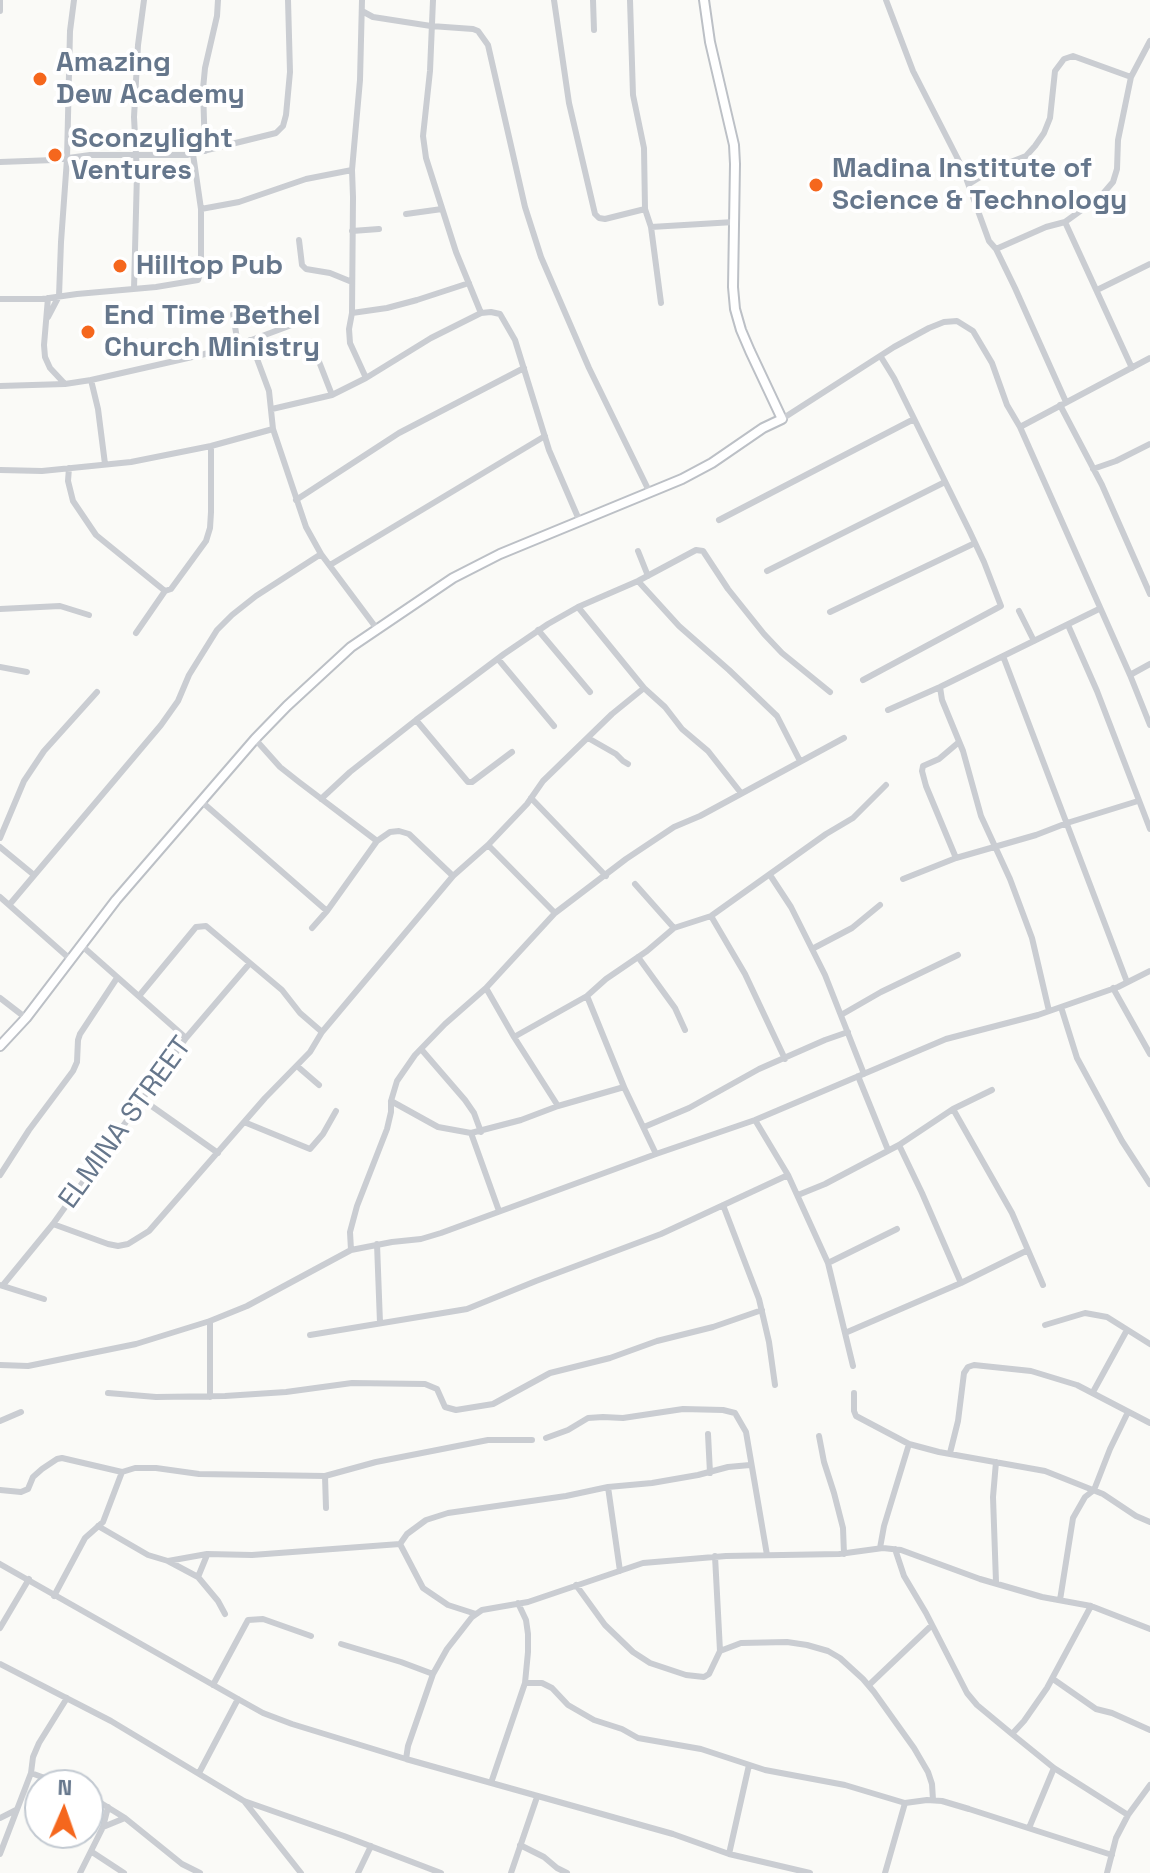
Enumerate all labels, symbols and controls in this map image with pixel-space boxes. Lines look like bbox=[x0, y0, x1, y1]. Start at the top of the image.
place label: Amazing Dew Academy bbox=[56, 46, 245, 112]
marker: Amazing Dew Academy bbox=[31, 70, 49, 88]
place label: Sconzylight Ventures bbox=[71, 122, 233, 188]
marker: Sconzylight Ventures bbox=[46, 146, 64, 164]
place label: Madina Institute of Science & Technology bbox=[832, 152, 1127, 218]
marker: Madina Institute of Science & Technology bbox=[807, 176, 825, 194]
place label: Hilltop Pub bbox=[136, 249, 283, 283]
marker: Hilltop Pub bbox=[111, 257, 129, 275]
place label: End Time Bethel Church Ministry bbox=[104, 299, 320, 365]
marker: End Time Bethel Church Ministry bbox=[79, 323, 97, 341]
street label: ELMINA STREET bbox=[52, 1031, 200, 1215]
north arrow bbox=[24, 1769, 104, 1849]
text: N bbox=[57, 1773, 73, 1801]

